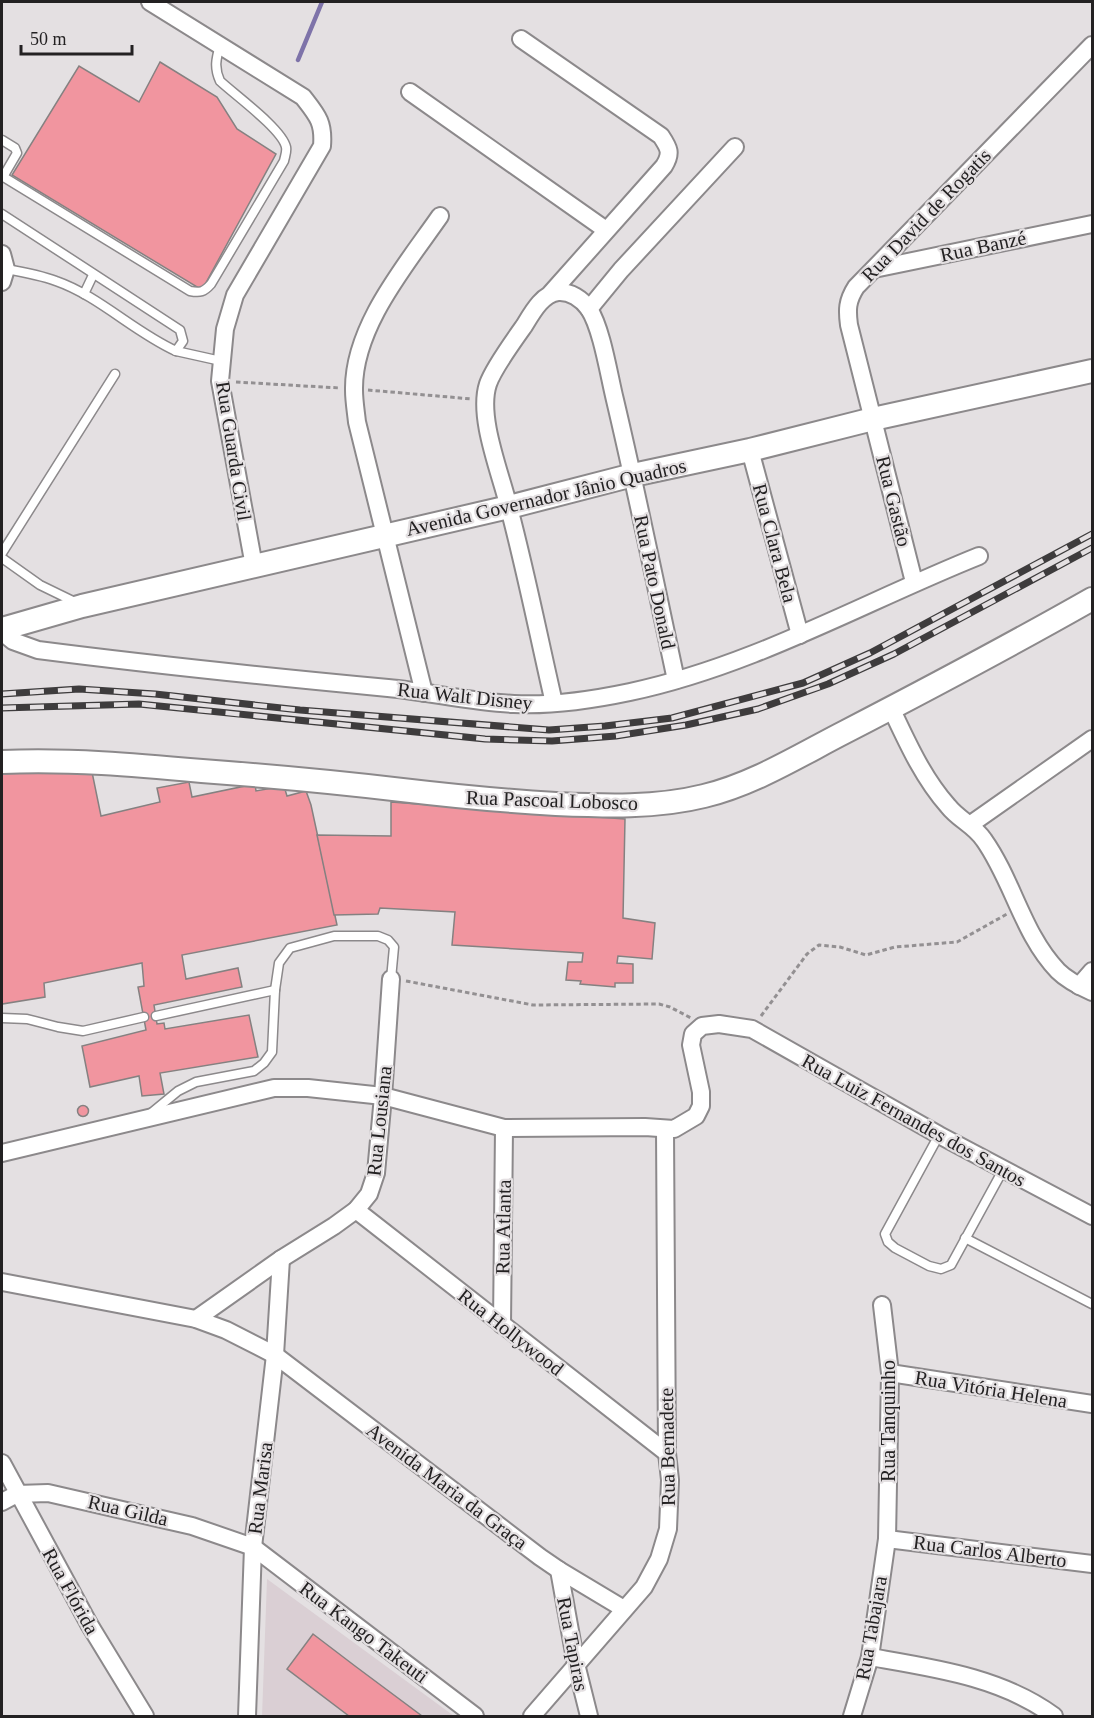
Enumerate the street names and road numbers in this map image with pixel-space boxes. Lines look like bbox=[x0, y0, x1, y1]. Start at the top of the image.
street label: Rua David de Rogatis bbox=[857, 144, 996, 287]
street label: Rua Banzé bbox=[938, 226, 1028, 266]
street label: Rua Guarda Civil bbox=[212, 380, 256, 523]
street label: Rua Gastão bbox=[872, 453, 916, 549]
street label: Avenida Governador Jânio Quadros bbox=[404, 454, 688, 540]
street label: Rua Clara Bela bbox=[749, 481, 801, 605]
street label: Rua Pato Donald bbox=[630, 513, 680, 651]
street label: Rua Walt Disney bbox=[396, 678, 534, 715]
street label: Rua Pascoal Lobosco bbox=[466, 786, 638, 814]
street label: Rua Luiz Fernandes dos Santos bbox=[798, 1049, 1030, 1191]
street label: Rua Lousiana bbox=[362, 1065, 396, 1177]
street label: Rua Atlanta bbox=[491, 1179, 515, 1275]
street label: Rua Hollywood bbox=[453, 1284, 568, 1381]
street label: Rua Tanquinho bbox=[877, 1360, 900, 1482]
street label: Rua Vitória Helena bbox=[913, 1366, 1069, 1412]
street label: Rua Bernadete bbox=[655, 1388, 679, 1506]
street label: Avenida Maria da Graça bbox=[362, 1418, 532, 1555]
street label: Rua Marisa bbox=[243, 1441, 277, 1535]
street label: Rua Gilda bbox=[86, 1490, 170, 1530]
street label: Rua Carlos Alberto bbox=[912, 1531, 1068, 1571]
street label: Rua Flórida bbox=[38, 1544, 104, 1638]
street label: Rua Tabajara bbox=[851, 1574, 892, 1682]
street label: Rua Kango Takeuti bbox=[295, 1577, 433, 1688]
street label: Rua Tapiras bbox=[552, 1595, 593, 1693]

